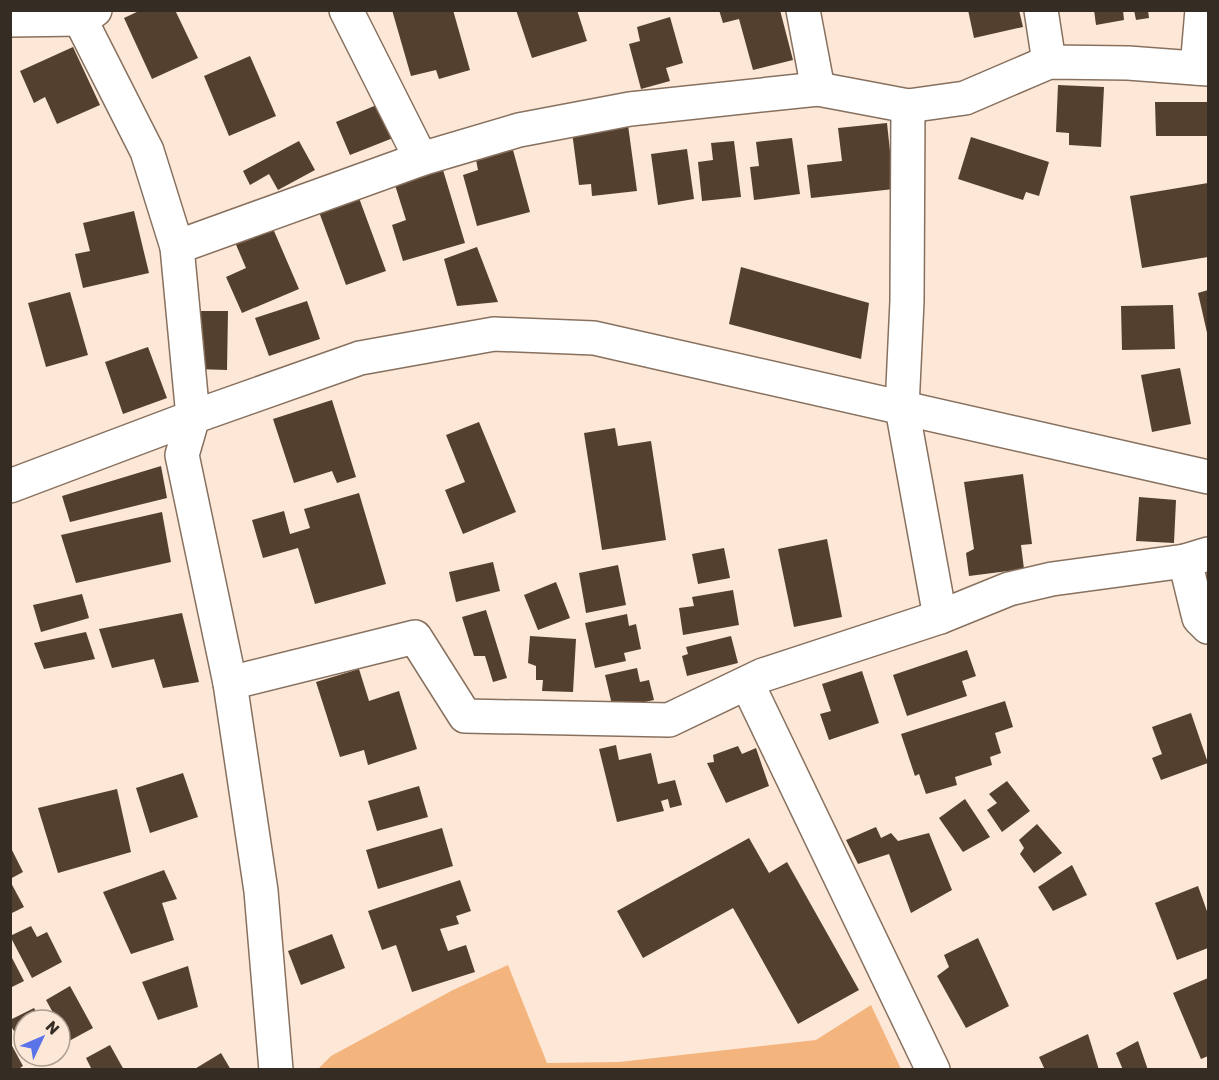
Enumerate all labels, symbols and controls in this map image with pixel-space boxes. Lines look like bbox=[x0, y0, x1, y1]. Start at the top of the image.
north arrow bbox=[12, 1008, 72, 1068]
text: N bbox=[42, 1017, 63, 1039]

